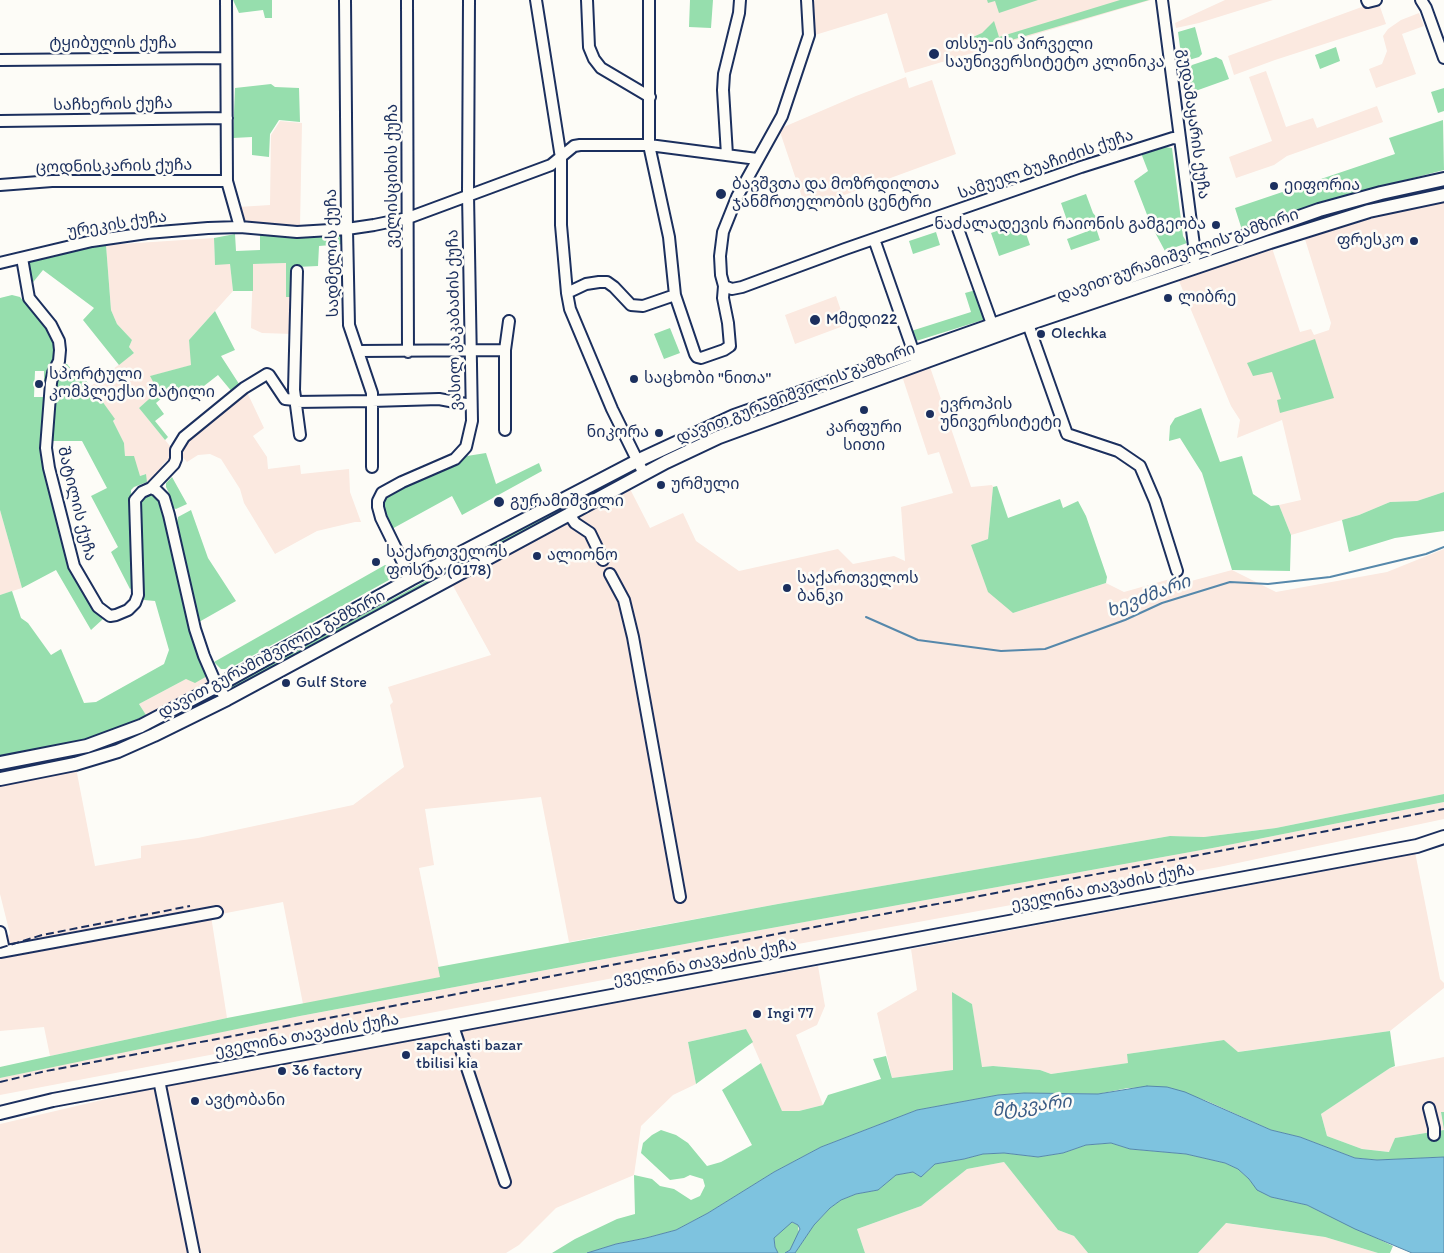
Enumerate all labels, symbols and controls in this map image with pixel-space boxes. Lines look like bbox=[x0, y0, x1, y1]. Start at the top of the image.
street label: ტყიბულის ქუჩა bbox=[49, 34, 177, 54]
place label: თსსუ-ის პირველი საუნივერსიტეტო კლინიკა bbox=[945, 35, 1165, 73]
marker: თსსუ-ის პირველი საუნივერსიტეტო კლინიკა bbox=[927, 47, 941, 61]
street label: გუდამაყარის ქუჩა bbox=[1173, 48, 1213, 200]
street label: საჩხერის ქუჩა bbox=[53, 94, 173, 116]
street label: ველისციხის ქუჩა bbox=[383, 104, 403, 248]
street label: სამუელ ბუაჩიძის ქუჩა bbox=[956, 126, 1136, 204]
street label: ცოდნისკარის ქუჩა bbox=[36, 156, 192, 178]
place label: ბავშვთა და მოზრდილთა ჯანმრთელობის ცენტრი bbox=[732, 175, 939, 213]
place label: ეიფორია bbox=[1284, 176, 1360, 196]
marker: ეიფორია bbox=[1268, 180, 1280, 192]
marker: ბავშვთა და მოზრდილთა ჯანმრთელობის ცენტრი bbox=[714, 187, 728, 201]
street label: სადმელის ქუჩა bbox=[322, 189, 344, 317]
street label: დავით გურამიშვილის გამზირი bbox=[1055, 205, 1301, 307]
street label: ურეკის ქუჩა bbox=[66, 208, 168, 242]
place label: ნაძალადევის რაიონის გამგეობა bbox=[934, 215, 1206, 235]
marker: ნაძალადევის რაიონის გამგეობა bbox=[1210, 219, 1222, 231]
street label: ვასილ კაკაბაძის ქუჩა bbox=[444, 229, 466, 411]
place label: ფრესკო bbox=[1337, 231, 1404, 251]
marker: ფრესკო bbox=[1408, 235, 1420, 247]
place label: ლიბრე bbox=[1178, 288, 1236, 308]
marker: ლიბრე bbox=[1162, 292, 1174, 304]
place label: Mმედი22 bbox=[826, 310, 897, 330]
marker: Mმედი22 bbox=[808, 313, 822, 327]
place label: Olechka bbox=[1051, 324, 1107, 344]
marker: Olechka bbox=[1035, 328, 1047, 340]
street label: დავით გურამიშვილის გამზირი bbox=[674, 339, 918, 449]
place label: სპორტული კომპლექსი შატილი bbox=[49, 365, 215, 403]
place label: საცხობი "ნითა" bbox=[644, 369, 771, 389]
marker: საცხობი "ნითა" bbox=[628, 373, 640, 385]
marker: სპორტული კომპლექსი შატილი bbox=[33, 378, 45, 390]
place label: ევროპის უნივერსიტეტი bbox=[940, 395, 1062, 433]
marker: კარფური სითი bbox=[858, 404, 870, 416]
marker: ევროპის უნივერსიტეტი bbox=[924, 408, 936, 420]
place label: კარფური სითი bbox=[826, 418, 902, 456]
place label: ნიკორა bbox=[587, 423, 649, 443]
marker: ნიკორა bbox=[653, 427, 665, 439]
street label: შატილის ქუჩა bbox=[53, 445, 99, 563]
place label: ურმული bbox=[671, 475, 739, 495]
marker: ურმული bbox=[655, 479, 667, 491]
place label: გურამიშვილი bbox=[510, 492, 624, 512]
marker: გურამიშვილი bbox=[492, 495, 506, 509]
place label: საქართველოს ფოსტა (0178) bbox=[386, 543, 508, 581]
place label: ალიონო bbox=[547, 546, 618, 566]
marker: ალიონო bbox=[531, 550, 543, 562]
marker: საქართველოს ფოსტა (0178) bbox=[370, 556, 382, 568]
place label: საქართველოს ბანკი bbox=[797, 569, 919, 607]
water label: ხევძმარი bbox=[1104, 571, 1194, 623]
marker: საქართველოს ბანკი bbox=[781, 582, 793, 594]
street label: დავით გურამიშვილის გამზირი bbox=[155, 587, 389, 723]
place label: Gulf Store bbox=[296, 673, 367, 693]
marker: Gulf Store bbox=[280, 677, 292, 689]
street label: ეველინა თავაძის ქუჩა bbox=[1010, 861, 1196, 915]
street label: ეველინა თავაძის ქუჩა bbox=[612, 936, 798, 990]
place label: Ingi 77 bbox=[767, 1004, 814, 1024]
marker: Ingi 77 bbox=[751, 1008, 763, 1020]
street label: ეველინა თავაძის ქუჩა bbox=[213, 1010, 401, 1062]
place label: zapchasti bazar tbilisi kia bbox=[416, 1036, 523, 1074]
marker: zapchasti bazar tbilisi kia bbox=[400, 1049, 412, 1061]
place label: 36 factory bbox=[292, 1061, 362, 1081]
marker: 36 factory bbox=[276, 1065, 288, 1077]
place label: ავტობანი bbox=[205, 1091, 285, 1111]
water label: მტკვარი bbox=[991, 1091, 1073, 1123]
marker: ავტობანი bbox=[189, 1095, 201, 1107]

